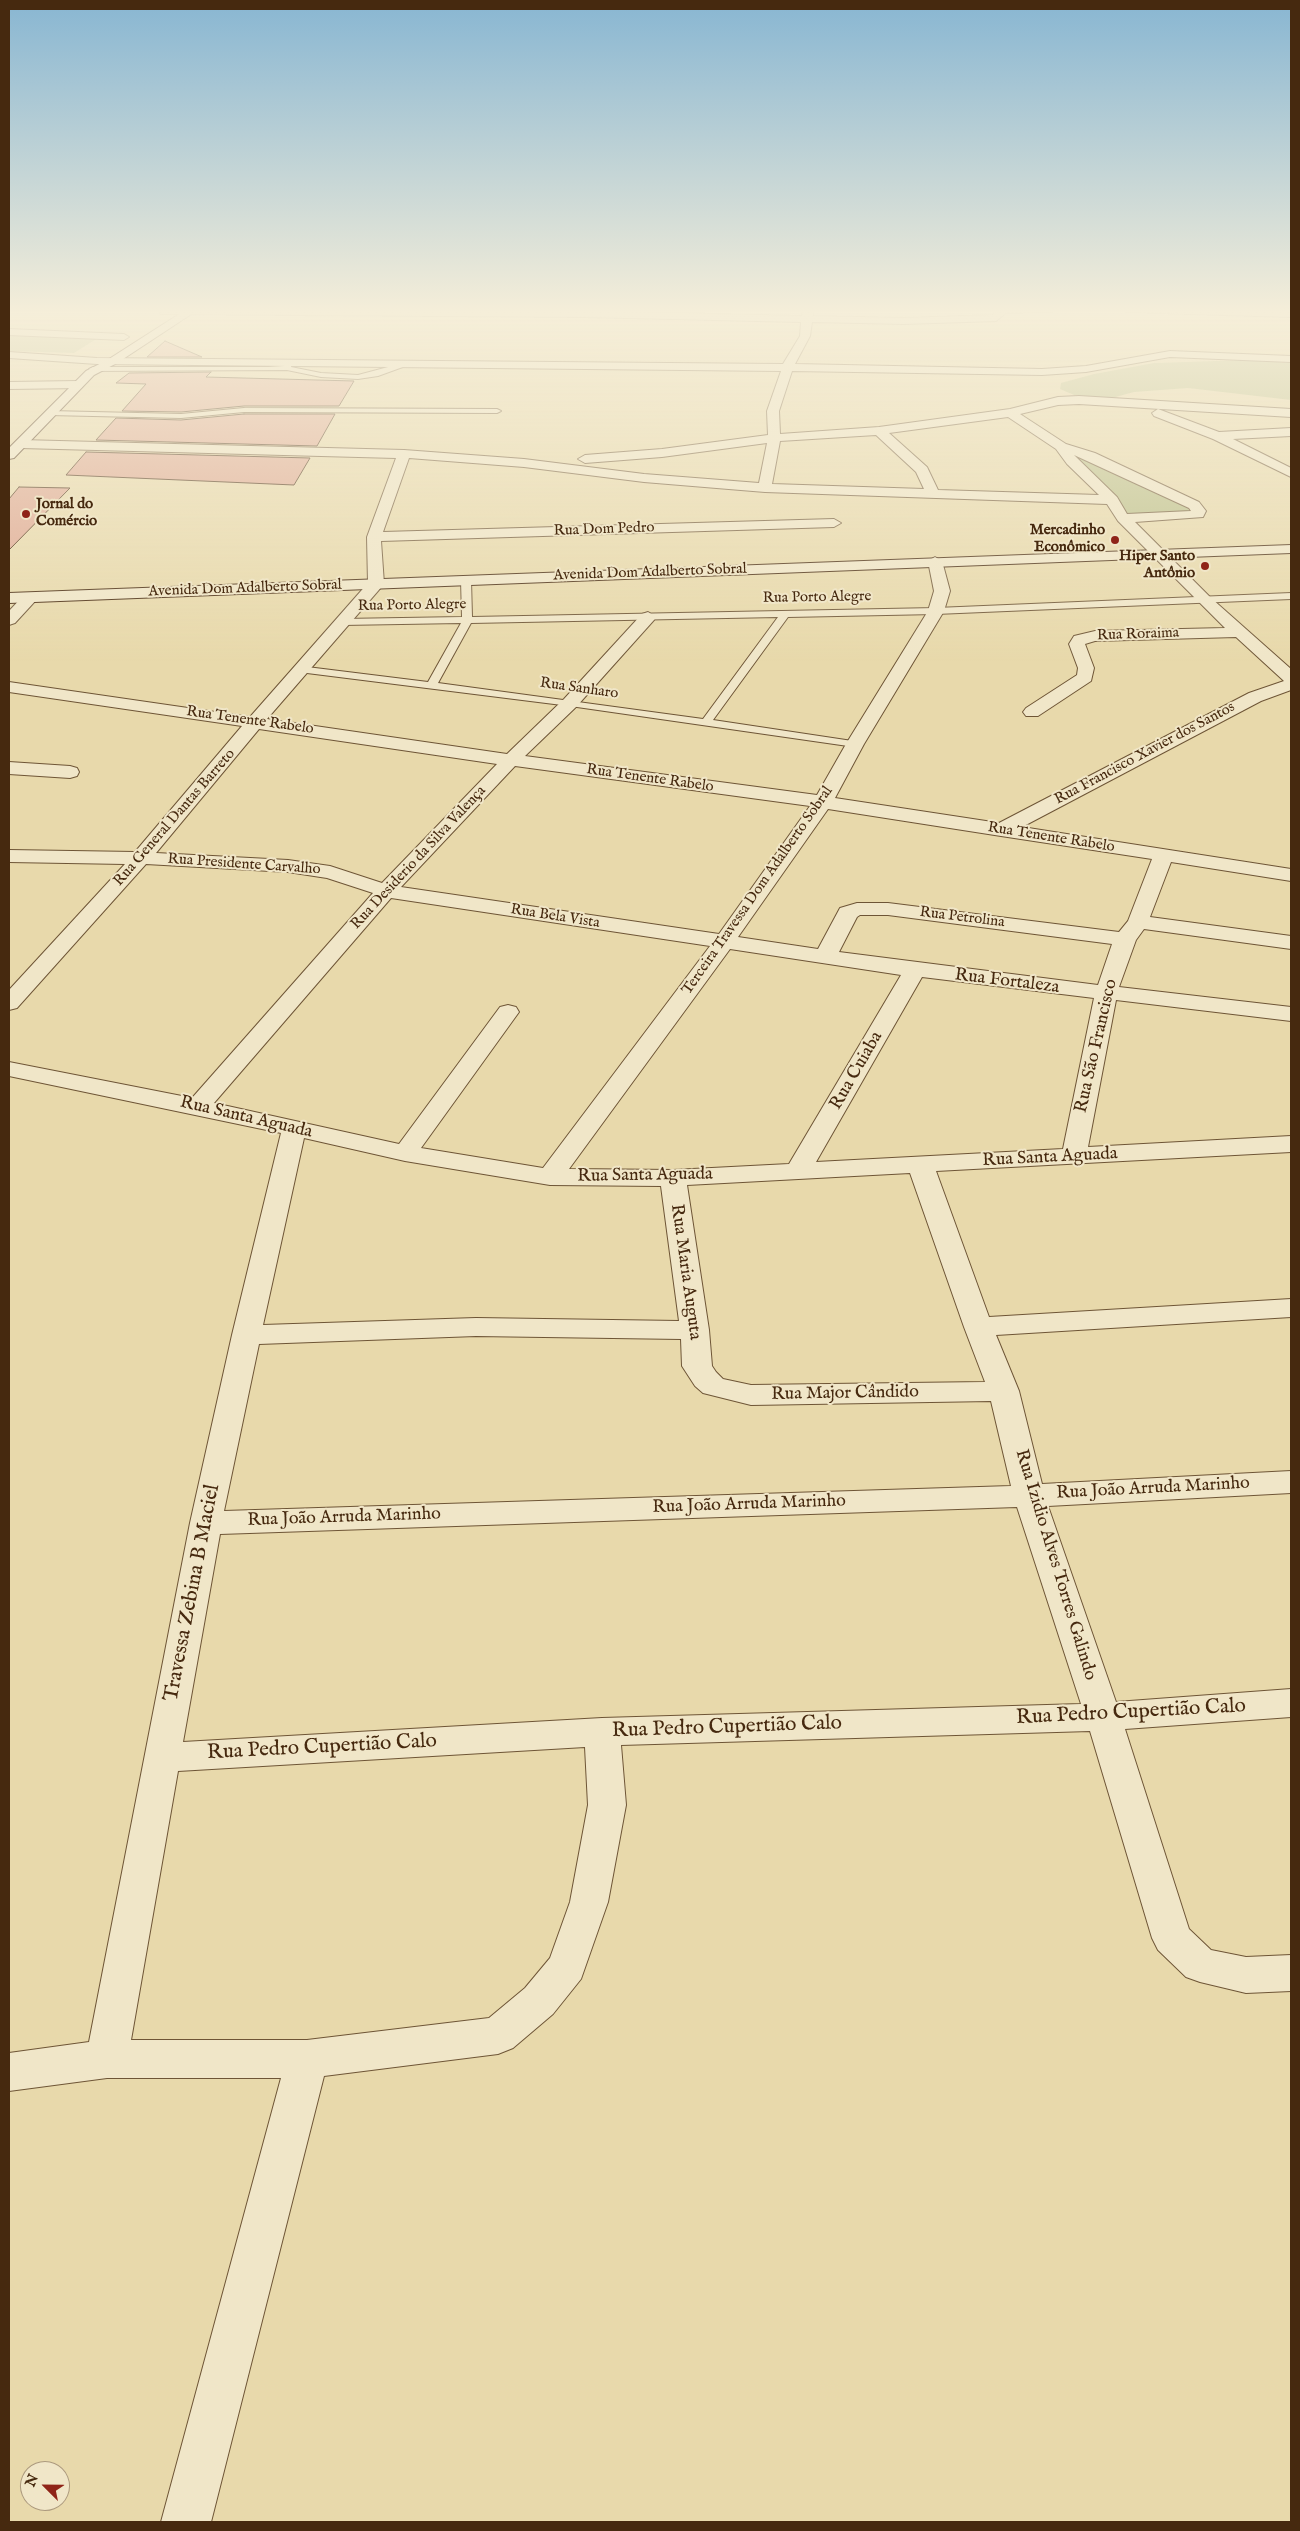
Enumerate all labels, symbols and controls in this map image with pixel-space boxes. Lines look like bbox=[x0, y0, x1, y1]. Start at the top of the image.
place label: Jornal do Comércio bbox=[36, 496, 97, 531]
marker: Jornal do Comércio bbox=[20, 508, 32, 520]
street label: Rua Dom Pedro bbox=[553, 519, 655, 541]
place label: Mercadinho Econômico bbox=[1030, 522, 1105, 557]
marker: Mercadinho Econômico bbox=[1109, 534, 1121, 546]
place label: Hiper Santo Antônio bbox=[1119, 548, 1195, 583]
marker: Hiper Santo Antônio bbox=[1199, 560, 1211, 572]
street label: Avenida Dom Adalberto Sobral bbox=[553, 561, 747, 585]
street label: Avenida Dom Adalberto Sobral bbox=[148, 577, 342, 601]
street label: Rua Porto Alegre bbox=[762, 588, 872, 608]
street label: Rua Porto Alegre bbox=[357, 596, 467, 616]
street label: Rua Roraima bbox=[1097, 625, 1179, 645]
street label: Rua Sanharo bbox=[539, 675, 619, 703]
street label: Rua Francisco Xavier dos Santos bbox=[1052, 699, 1238, 809]
street label: Rua Tenente Rabelo bbox=[185, 703, 315, 739]
street label: Rua General Dantas Barreto bbox=[110, 746, 240, 890]
street label: Rua Tenente Rabelo bbox=[585, 761, 715, 797]
street label: Rua Desiderio da Silva Valença bbox=[348, 783, 490, 933]
street label: Terceira Travessa Dom Adalberto Sobral bbox=[679, 783, 837, 999]
street label: Rua Tenente Rabelo bbox=[986, 819, 1116, 857]
street label: Rua Presidente Carvalho bbox=[167, 851, 321, 879]
street label: Rua Bela Vista bbox=[509, 901, 601, 933]
street label: Rua Petrolina bbox=[918, 904, 1006, 932]
street label: Rua Fortaleza bbox=[953, 965, 1061, 999]
street label: Rua São Francisco bbox=[1071, 977, 1123, 1115]
street label: Rua Cuiaba bbox=[826, 1028, 888, 1114]
street label: Rua Santa Aguada bbox=[178, 1092, 314, 1144]
street label: Rua Santa Aguada bbox=[982, 1144, 1118, 1172]
street label: Rua Santa Aguada bbox=[577, 1164, 713, 1188]
street label: Rua Maria Auguta bbox=[665, 1203, 705, 1341]
street label: Rua Major Cândido bbox=[771, 1382, 919, 1406]
street label: Rua Izidio Alves Torres Galindo bbox=[1010, 1447, 1100, 1683]
street label: Rua João Arruda Marinho bbox=[1056, 1473, 1250, 1505]
street label: Travessa Zebina B Maciel bbox=[160, 1482, 226, 1704]
street label: Rua João Arruda Marinho bbox=[652, 1491, 846, 1519]
street label: Rua João Arruda Marinho bbox=[247, 1504, 441, 1532]
street label: Rua Pedro Cupertião Calo bbox=[1015, 1694, 1247, 1732]
street label: Rua Pedro Cupertião Calo bbox=[612, 1711, 842, 1745]
street label: Rua Pedro Cupertião Calo bbox=[206, 1729, 438, 1767]
north arrow bbox=[20, 2461, 70, 2511]
text: N bbox=[21, 2471, 43, 2490]

